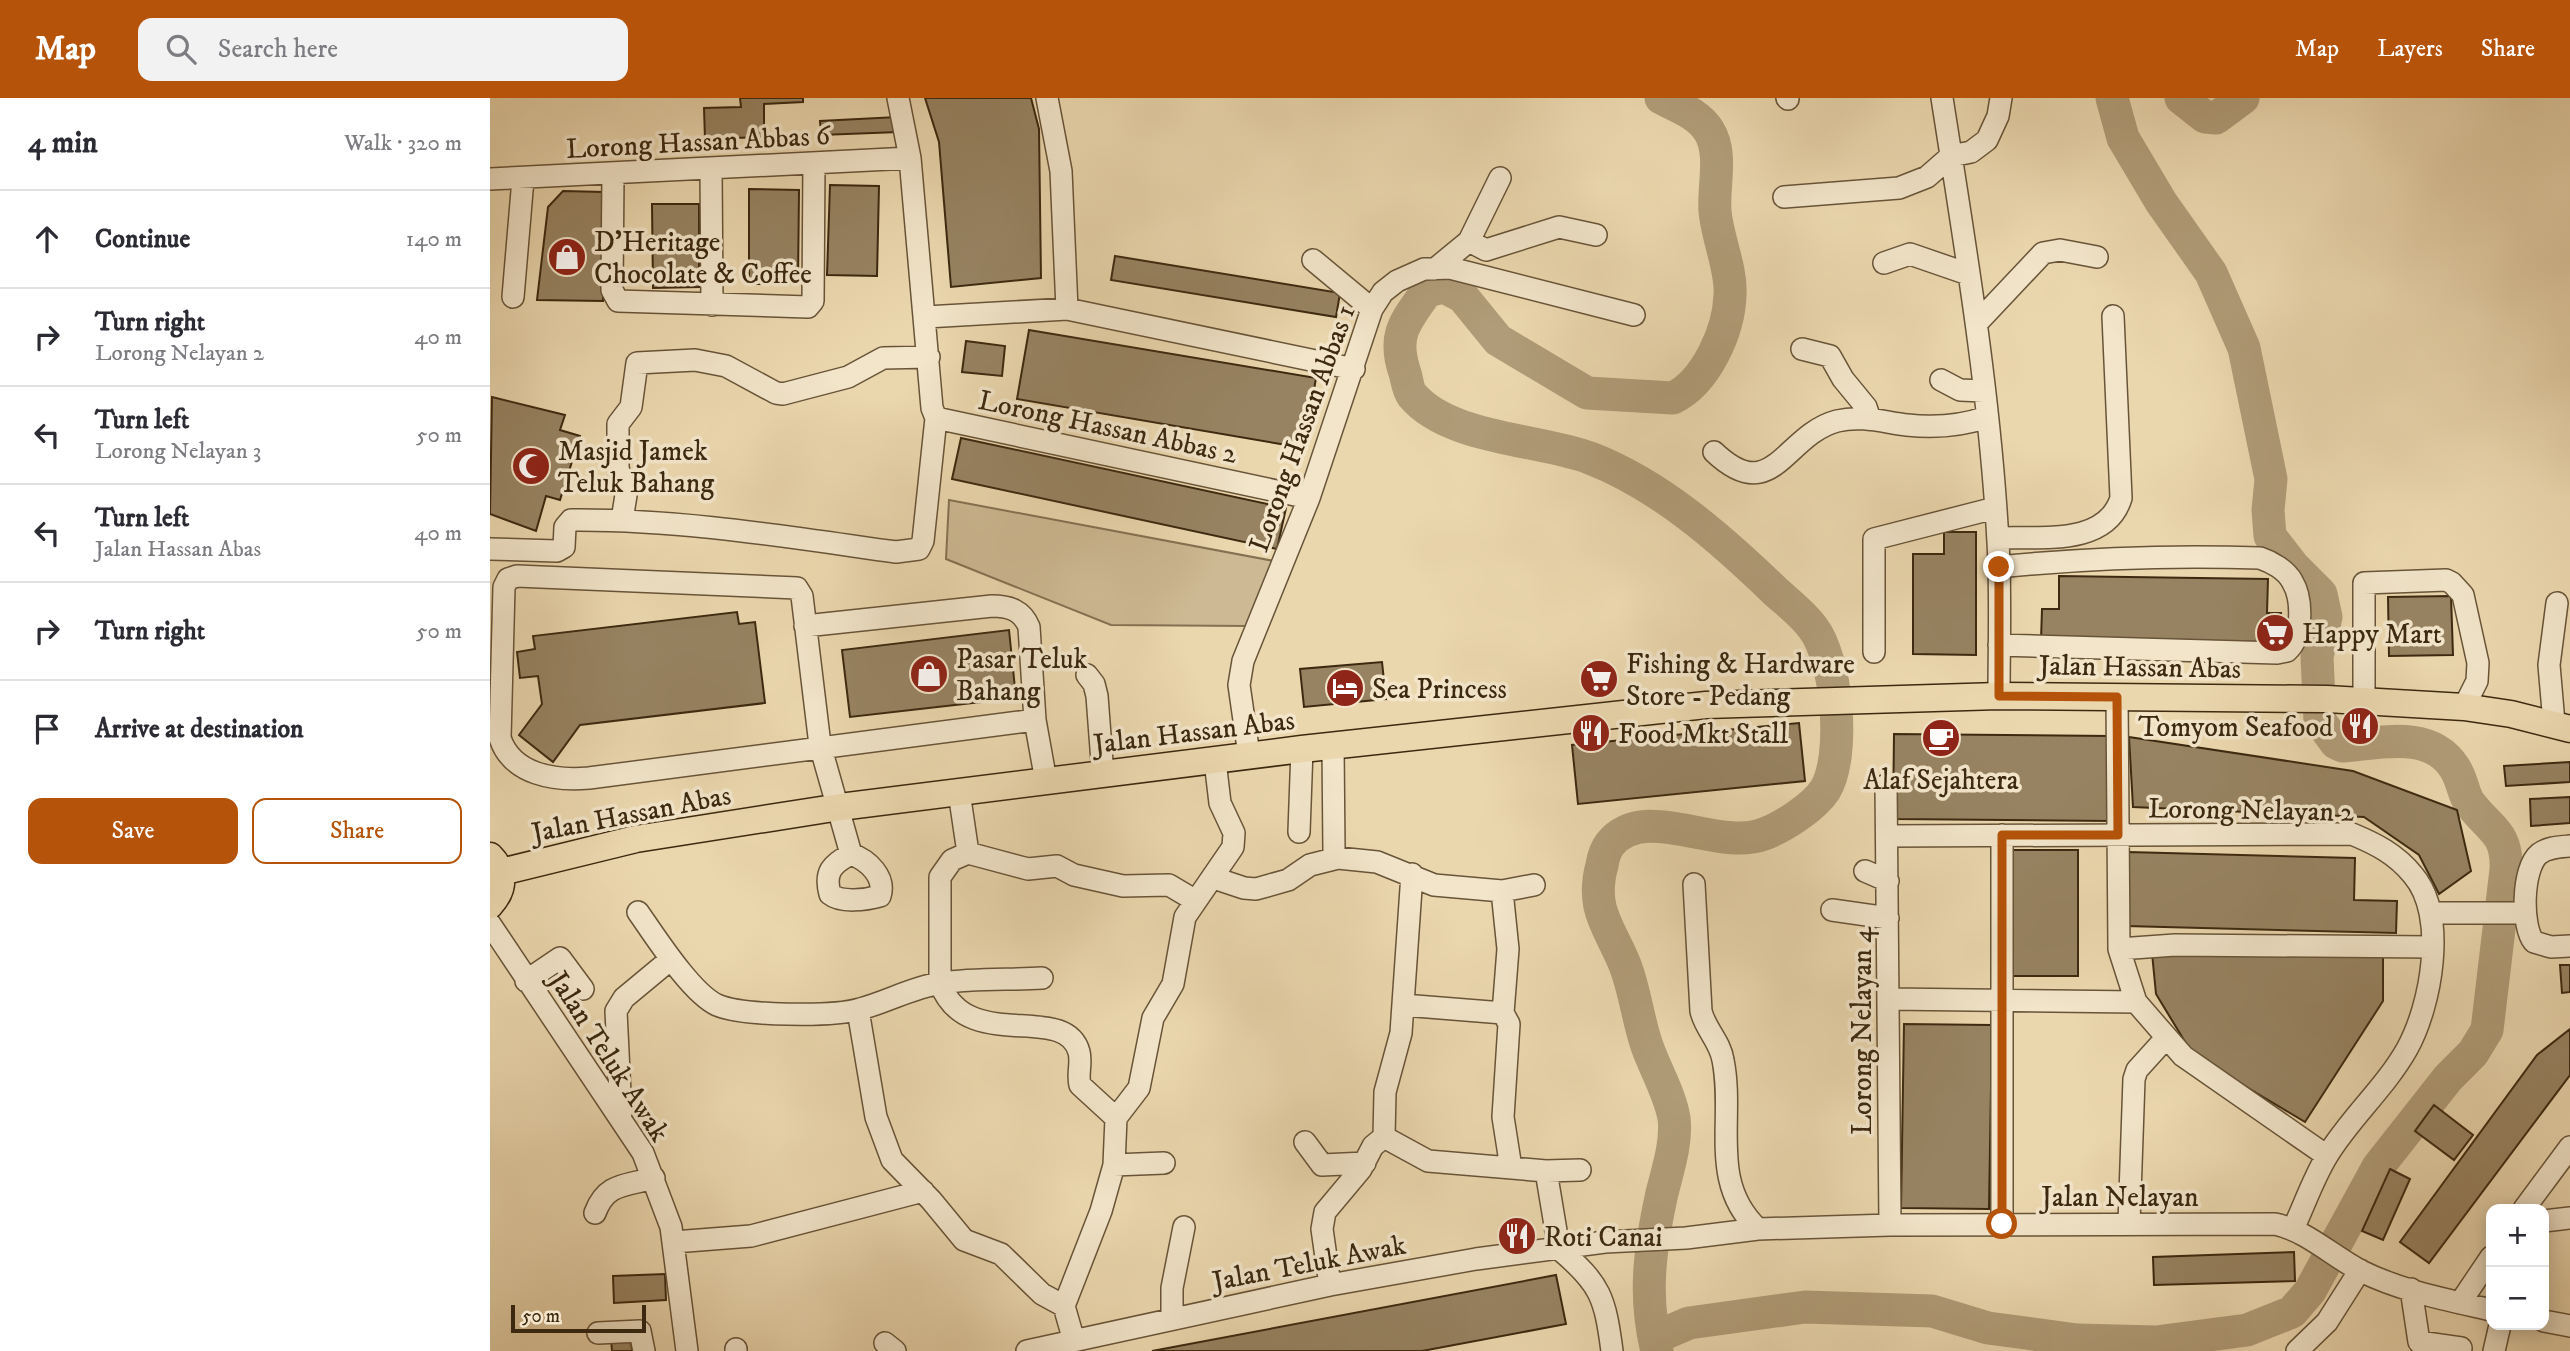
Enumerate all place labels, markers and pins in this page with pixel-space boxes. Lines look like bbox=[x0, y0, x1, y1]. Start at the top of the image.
place label: D'Heritage Chocolate & Coffee bbox=[594, 225, 812, 292]
shop icon: D'Heritage Chocolate & Coffee bbox=[546, 236, 588, 278]
place label: Masjid Jamek Teluk Bahang bbox=[558, 434, 715, 501]
mosque icon: Masjid Jamek Teluk Bahang bbox=[510, 445, 552, 487]
supermarket icon: Happy Mart bbox=[2254, 612, 2296, 654]
place label: Happy Mart bbox=[2302, 617, 2442, 652]
place label: Pasar Teluk Bahang bbox=[956, 642, 1088, 709]
place label: Fishing & Hardware Store - Pedang bbox=[1626, 647, 1855, 714]
shop icon: Pasar Teluk Bahang bbox=[908, 653, 950, 695]
supermarket icon: Fishing & Hardware Store - Pedang bbox=[1578, 658, 1620, 700]
hotel icon: Sea Princess bbox=[1324, 667, 1366, 709]
place label: Sea Princess bbox=[1372, 672, 1507, 707]
restaurant icon: Tomyom Seafood bbox=[2339, 705, 2381, 747]
place label: Tomyom Seafood bbox=[2138, 710, 2333, 745]
restaurant icon: Food Mkt Stall bbox=[1570, 712, 1612, 754]
place label: Food Mkt Stall bbox=[1618, 717, 1789, 752]
cafe icon: Alaf Sejahtera bbox=[1920, 717, 1962, 759]
place label: Alaf Sejahtera bbox=[1863, 763, 2019, 798]
restaurant icon: Roti Canai bbox=[1496, 1215, 1538, 1257]
place label: Roti Canai bbox=[1544, 1220, 1663, 1255]

